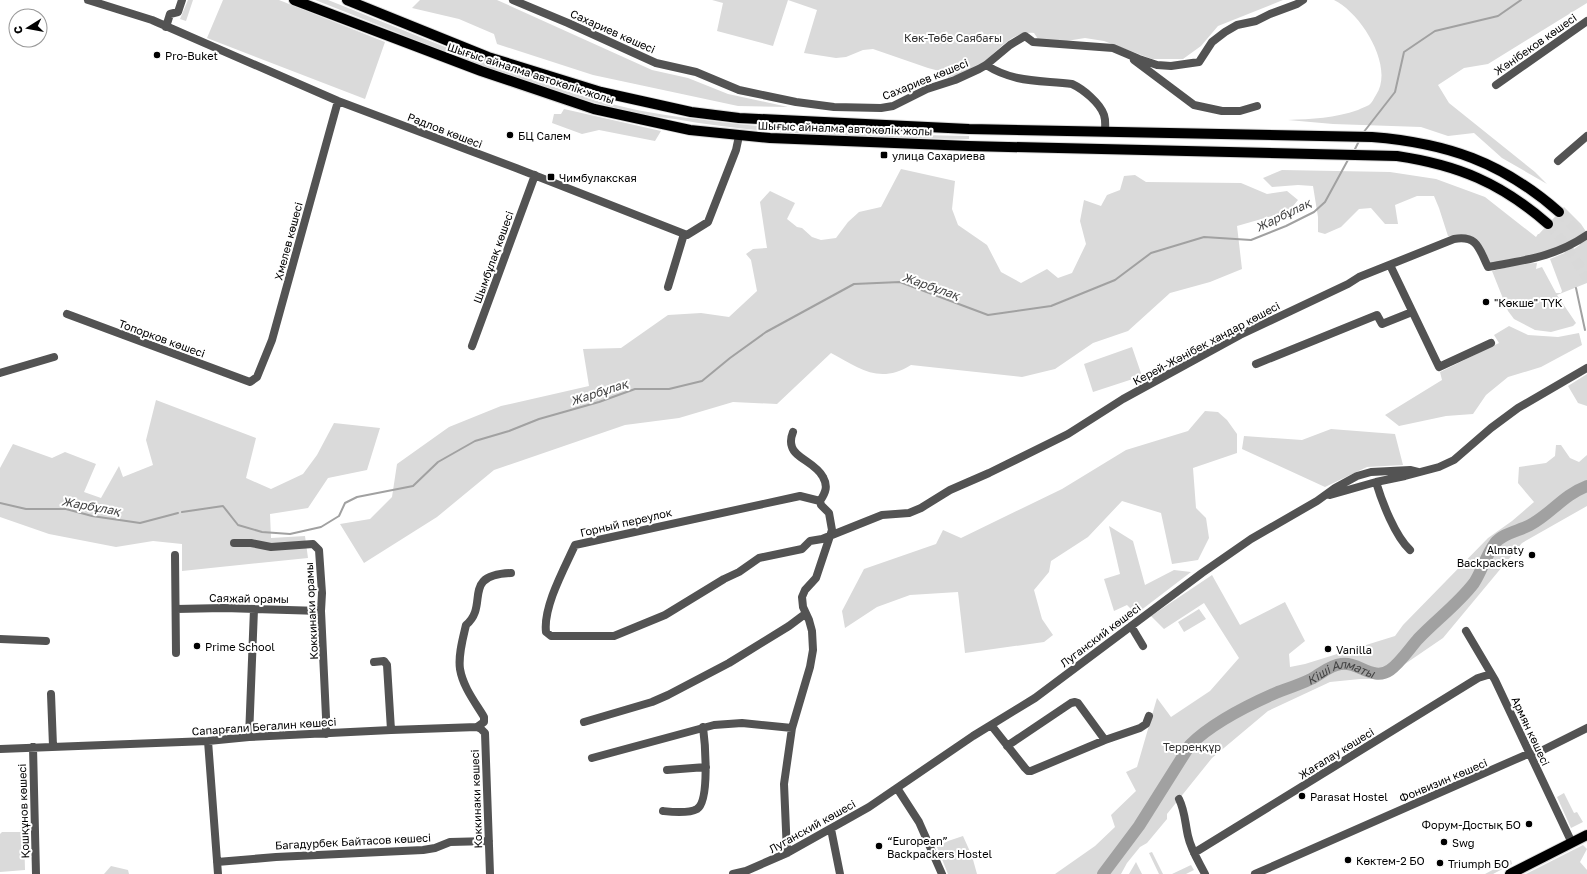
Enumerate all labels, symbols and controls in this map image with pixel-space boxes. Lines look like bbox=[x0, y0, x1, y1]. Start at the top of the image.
street label: Сахариев көшесі bbox=[569, 6, 658, 56]
north arrow bbox=[8, 8, 48, 48]
street label: Жәнібеков көшесі bbox=[1491, 11, 1579, 77]
text: С bbox=[11, 25, 25, 35]
park label: Көк-Төбе Саябағы bbox=[904, 31, 1002, 44]
street label: Шығыс айналма автокөлік жолы bbox=[446, 40, 616, 106]
place label: Pro-Buket bbox=[165, 49, 218, 62]
marker: Pro-Buket bbox=[152, 50, 162, 60]
street label: Сахариев көшесі bbox=[880, 56, 970, 102]
street label: Радлов көшесі bbox=[406, 110, 484, 150]
street label: Шығыс айналма автокөлік жолы bbox=[757, 118, 933, 138]
place label: БЦ Салем bbox=[518, 129, 571, 142]
marker: БЦ Салем bbox=[505, 130, 515, 140]
place label: улица Сахариева bbox=[892, 149, 985, 162]
marker: улица Сахариева bbox=[879, 150, 889, 160]
place label: Чимбулакская bbox=[559, 171, 637, 184]
marker: Чимбулакская bbox=[546, 172, 556, 182]
water label: Жарбұлақ bbox=[1253, 194, 1315, 235]
street label: Хмелев көшесі bbox=[271, 201, 305, 281]
street label: Шымбұлақ көшесі bbox=[470, 209, 517, 305]
water label: Жарбұлақ bbox=[900, 269, 963, 303]
place label: "Көкше" ТҮК bbox=[1494, 296, 1563, 309]
marker: "Көкше" ТҮК bbox=[1481, 297, 1491, 307]
street label: Керей-Жәнібек хандар көшесі bbox=[1130, 299, 1282, 387]
street label: Топорков көшесі bbox=[117, 316, 207, 360]
water label: Жарбұлақ bbox=[568, 375, 631, 408]
water label: Жарбұлақ bbox=[60, 493, 124, 519]
street label: Горный переулок bbox=[579, 505, 674, 539]
place label: Almaty Backpackers bbox=[1457, 543, 1524, 569]
marker: Almaty Backpackers bbox=[1527, 550, 1537, 560]
street label: Коккинаки орамы bbox=[302, 562, 320, 660]
street label: Саяжай орамы bbox=[209, 591, 289, 605]
street label: Луганский көшесі bbox=[1057, 601, 1143, 669]
place label: Prime School bbox=[205, 640, 275, 653]
marker: Prime School bbox=[192, 641, 202, 651]
place label: Vanilla bbox=[1336, 643, 1372, 656]
marker: Vanilla bbox=[1323, 644, 1333, 654]
water label: Кіші Алматы bbox=[1304, 656, 1378, 687]
street label: Армян көшесі bbox=[1509, 694, 1553, 768]
street label: Сапарғали Бегалин көшесі bbox=[191, 714, 337, 738]
street label: Жағалау көшесі bbox=[1296, 725, 1376, 781]
park label: Терреңқұр bbox=[1163, 740, 1221, 754]
street label: Коккинаки көшесі bbox=[468, 749, 484, 849]
street label: Фонвизин көшесі bbox=[1397, 756, 1489, 804]
street label: Қошқұнов көшесі bbox=[15, 763, 32, 859]
place label: Parasat Hostel bbox=[1310, 790, 1388, 803]
marker: Parasat Hostel bbox=[1297, 791, 1307, 801]
street label: Луганский көшесі bbox=[766, 797, 858, 855]
place label: Форум-Достық БО bbox=[1422, 818, 1521, 831]
marker: Форум-Достық БО bbox=[1524, 819, 1534, 829]
street label: Багадурбек Байтасов көшесі bbox=[275, 830, 431, 852]
place label: “European” Backpackers Hostel bbox=[887, 834, 993, 860]
place label: Swg bbox=[1452, 836, 1475, 849]
marker: Swg bbox=[1439, 837, 1449, 847]
marker: “European” Backpackers Hostel bbox=[874, 841, 884, 851]
place label: Көктем-2 БО bbox=[1356, 854, 1425, 867]
marker: Көктем-2 БО bbox=[1343, 855, 1353, 865]
place label: Triumph БО bbox=[1448, 857, 1509, 870]
marker: Triumph БО bbox=[1435, 858, 1445, 868]

